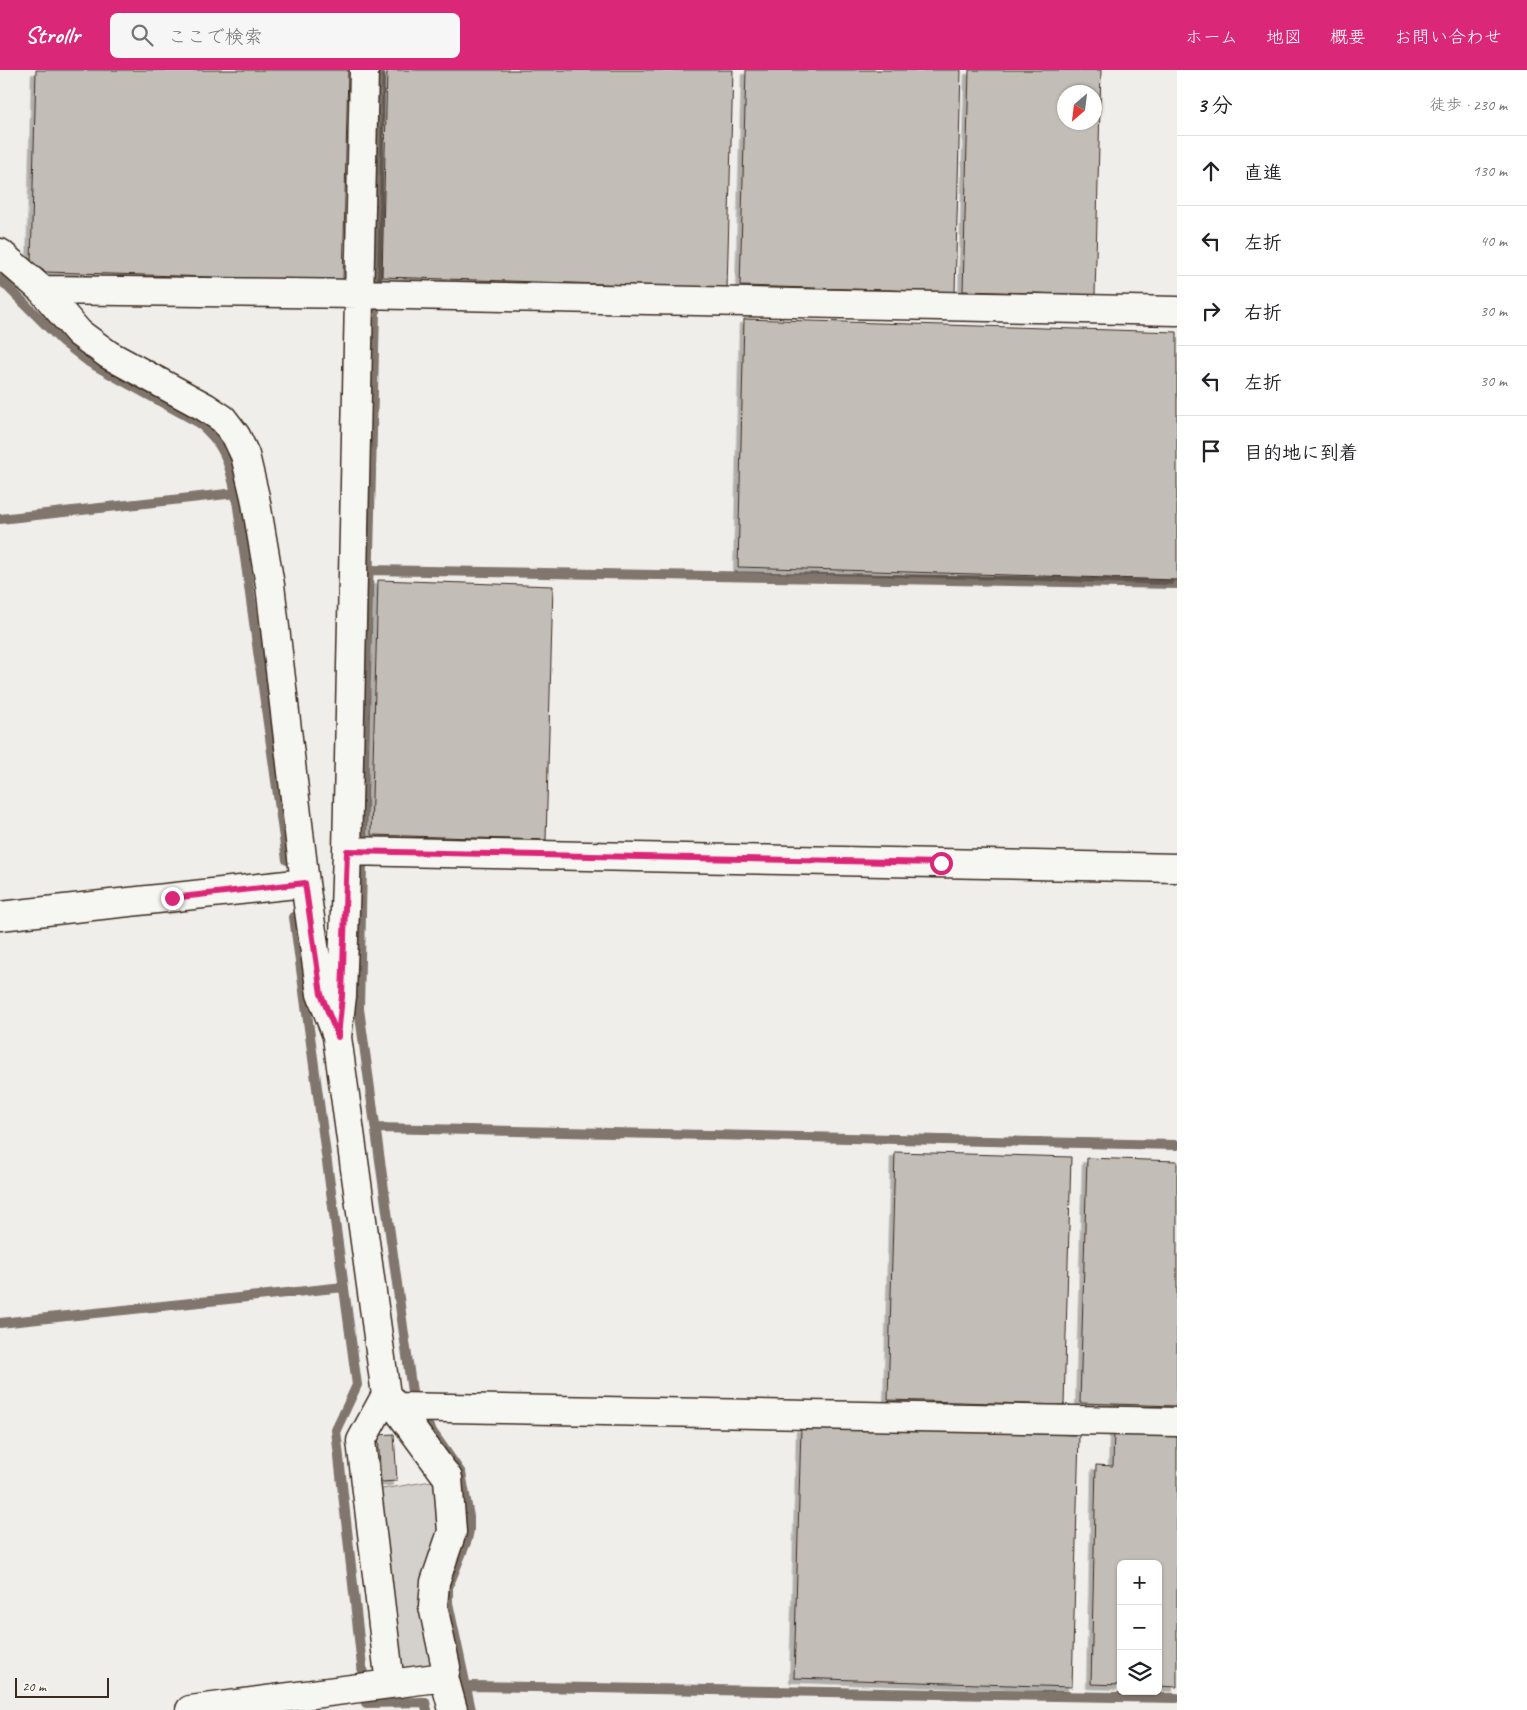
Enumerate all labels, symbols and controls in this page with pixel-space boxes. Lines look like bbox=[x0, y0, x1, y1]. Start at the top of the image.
search box bbox=[110, 13, 460, 58]
text: Strollr bbox=[25, 20, 80, 50]
icon: search bbox=[128, 21, 156, 49]
text: ここで検索 bbox=[168, 25, 263, 49]
text: ホーム bbox=[1185, 26, 1238, 48]
text: 地図 bbox=[1266, 26, 1302, 48]
text: 概要 bbox=[1330, 26, 1366, 48]
text: お問い合わせ bbox=[1394, 26, 1502, 48]
north arrow bbox=[1057, 85, 1102, 130]
text: 3 分 bbox=[1197, 92, 1233, 118]
text: 徒歩 · 230 m bbox=[1430, 95, 1507, 115]
icon: ahead bbox=[1197, 157, 1225, 185]
text: 直進 bbox=[1244, 161, 1282, 185]
text: 130 m bbox=[1473, 161, 1507, 181]
icon: left bbox=[1197, 227, 1225, 255]
text: 左折 bbox=[1244, 231, 1282, 255]
text: 40 m bbox=[1480, 231, 1507, 251]
icon: right bbox=[1197, 297, 1225, 325]
text: 右折 bbox=[1244, 301, 1282, 325]
text: 30 m bbox=[1480, 301, 1507, 321]
icon: left bbox=[1197, 367, 1225, 395]
text: 左折 bbox=[1244, 371, 1282, 395]
text: 30 m bbox=[1480, 371, 1507, 391]
icon: arrive bbox=[1197, 437, 1225, 465]
text: 目的地に到着 bbox=[1244, 441, 1358, 465]
route start bbox=[930, 852, 953, 875]
route end bbox=[161, 887, 184, 910]
map controls bbox=[1117, 1560, 1162, 1695]
button: + bbox=[1117, 1560, 1162, 1605]
button: − bbox=[1117, 1605, 1162, 1650]
button: layers bbox=[1117, 1650, 1162, 1695]
scale bar bbox=[15, 1675, 109, 1698]
text: 20 m bbox=[22, 1678, 46, 1695]

